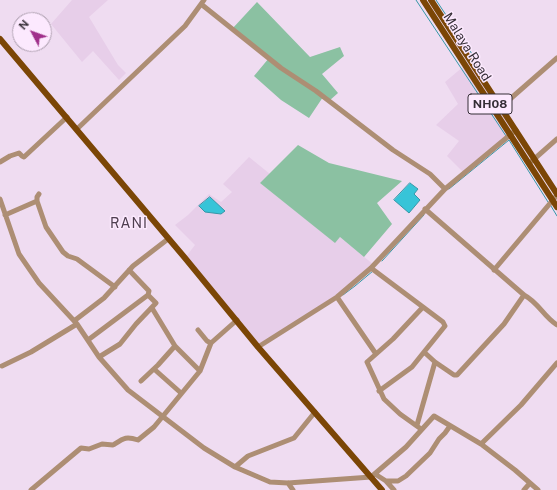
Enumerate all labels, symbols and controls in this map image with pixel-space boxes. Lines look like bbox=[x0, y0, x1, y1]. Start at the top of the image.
street label: Malaya Road bbox=[440, 10, 494, 84]
north arrow bbox=[12, 12, 52, 52]
text: N bbox=[16, 18, 31, 32]
road number: NH08 bbox=[468, 94, 512, 114]
district label: RANI bbox=[110, 216, 148, 232]

